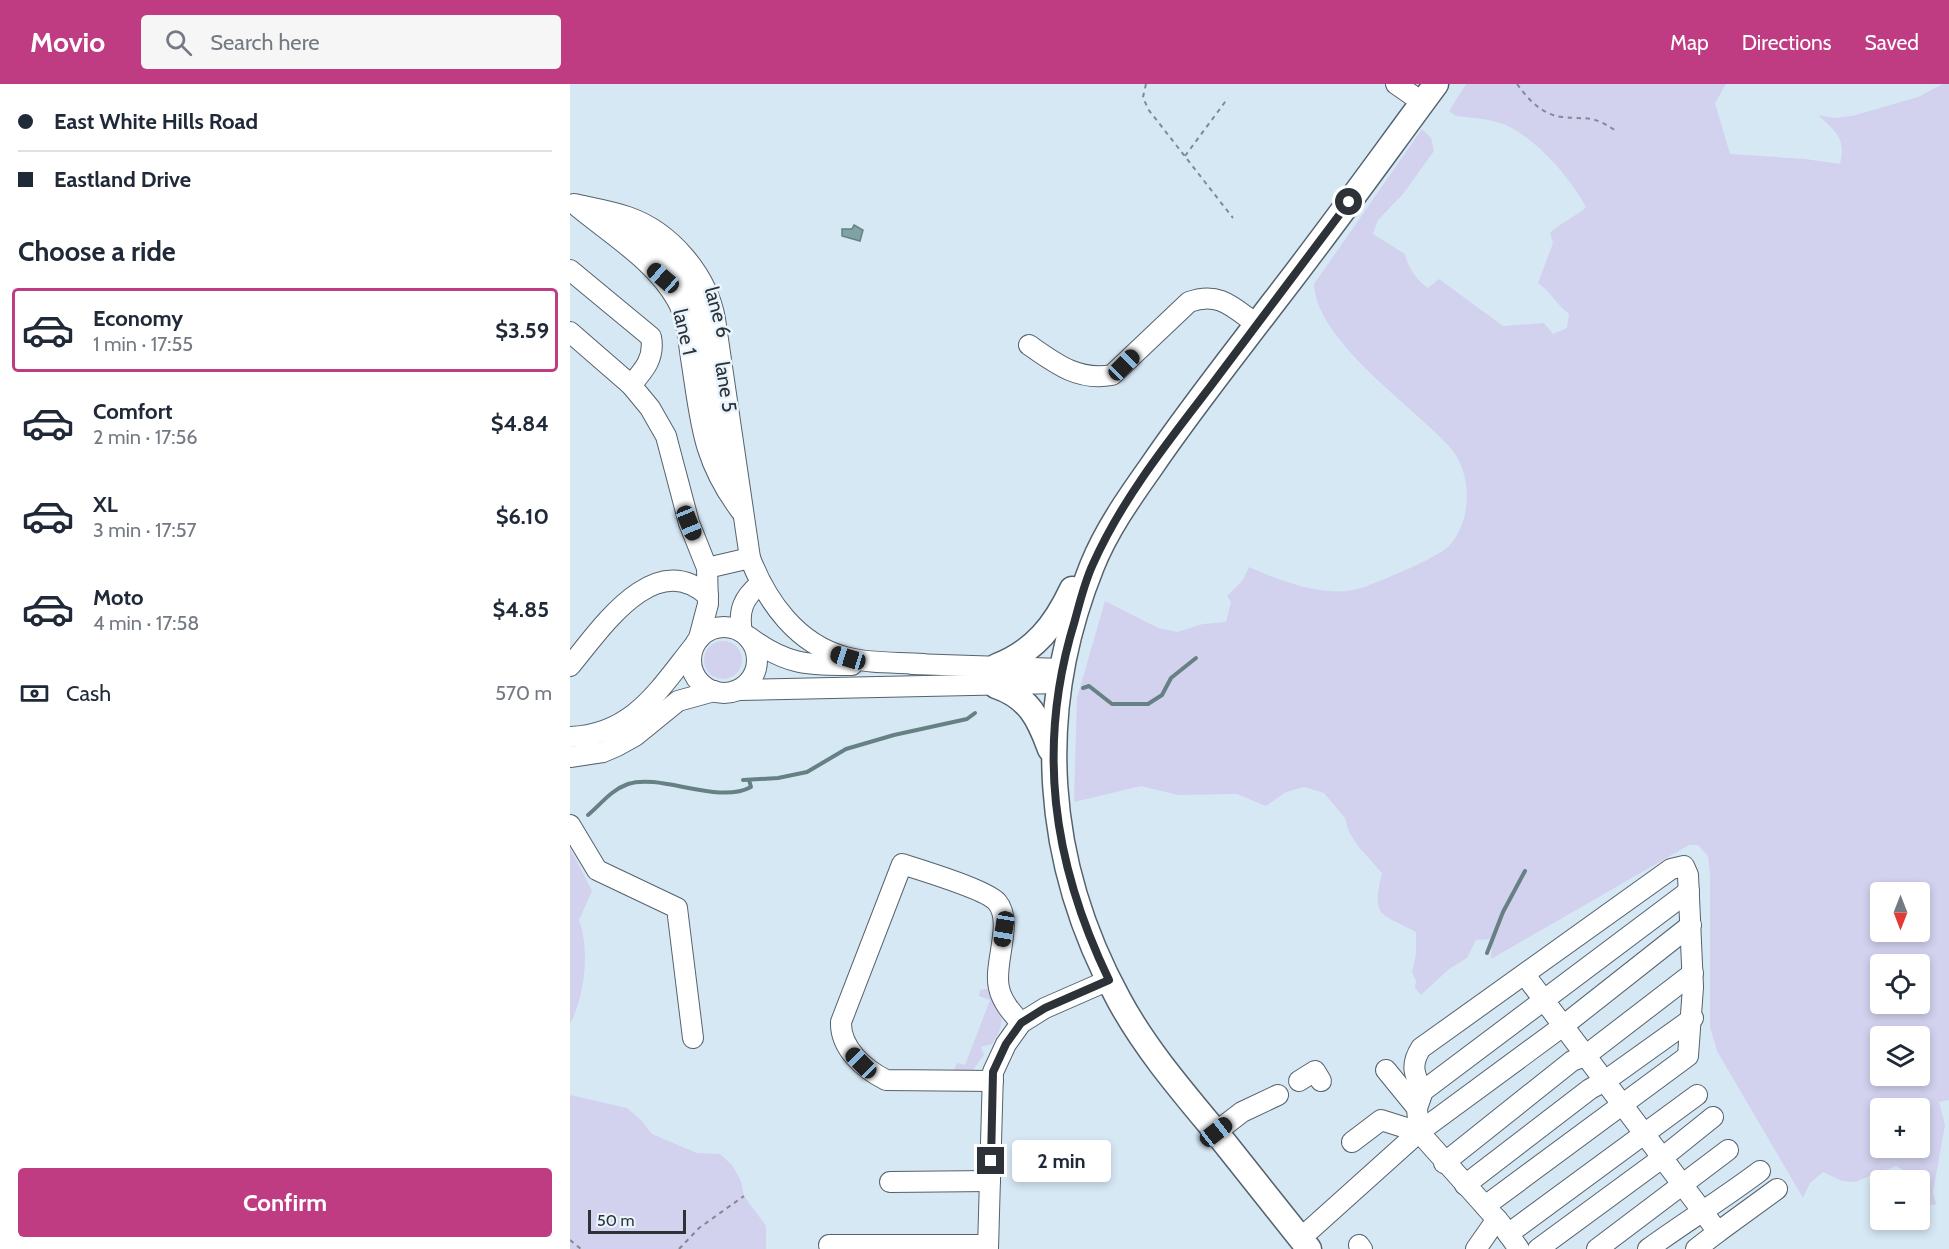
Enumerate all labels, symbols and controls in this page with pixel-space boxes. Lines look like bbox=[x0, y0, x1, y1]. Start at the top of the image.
search box bbox=[141, 15, 561, 69]
text: Movio bbox=[30, 25, 105, 59]
icon: search bbox=[162, 26, 195, 59]
text: Search here bbox=[210, 29, 320, 56]
text: Map bbox=[1670, 30, 1709, 55]
text: Directions bbox=[1742, 30, 1831, 55]
text: Saved bbox=[1864, 30, 1919, 55]
text: East White Hills Road bbox=[54, 108, 258, 135]
text: Eastland Drive bbox=[54, 166, 191, 193]
route start bbox=[1335, 188, 1362, 215]
text: Choose a ride bbox=[18, 235, 176, 268]
car bbox=[644, 259, 682, 297]
street label: lane 6 bbox=[700, 284, 736, 340]
icon: car bbox=[21, 303, 75, 357]
text: Economy bbox=[93, 305, 183, 332]
street label: lane 1 bbox=[668, 307, 702, 357]
text: $3.59 bbox=[495, 317, 549, 344]
text: 1 min · 17:55 bbox=[93, 332, 193, 356]
car bbox=[1105, 346, 1143, 384]
street label: lane 5 bbox=[710, 360, 742, 414]
icon: car bbox=[21, 396, 75, 450]
text: Comfort bbox=[93, 398, 172, 425]
text: $4.84 bbox=[491, 410, 549, 437]
text: 2 min · 17:56 bbox=[93, 425, 198, 449]
icon: car bbox=[21, 489, 75, 543]
text: XL bbox=[93, 491, 118, 518]
text: $6.10 bbox=[496, 503, 549, 530]
car bbox=[674, 503, 704, 543]
text: 3 min · 17:57 bbox=[93, 518, 197, 542]
icon: car bbox=[21, 582, 75, 636]
text: Moto bbox=[93, 584, 144, 611]
text: $4.85 bbox=[493, 596, 549, 623]
text: 4 min · 17:58 bbox=[93, 611, 199, 635]
car bbox=[828, 644, 868, 672]
icon: cash bbox=[18, 677, 51, 710]
text: Cash bbox=[66, 680, 111, 707]
text: 570 m bbox=[495, 681, 552, 705]
north arrow bbox=[1870, 882, 1930, 942]
map controls bbox=[1870, 882, 1930, 1230]
car bbox=[992, 910, 1016, 948]
button: locate bbox=[1870, 954, 1930, 1014]
button: layers bbox=[1870, 1026, 1930, 1086]
car bbox=[842, 1044, 880, 1082]
button: + bbox=[1870, 1098, 1930, 1158]
car bbox=[1196, 1114, 1236, 1150]
callout: 2 min bbox=[1012, 1140, 1111, 1182]
route end bbox=[977, 1147, 1004, 1174]
text: 2 min bbox=[1037, 1149, 1086, 1173]
button: Confirm bbox=[18, 1168, 552, 1237]
button: − bbox=[1870, 1170, 1930, 1230]
scale bar bbox=[588, 1207, 686, 1234]
text: 50 m bbox=[597, 1211, 634, 1230]

